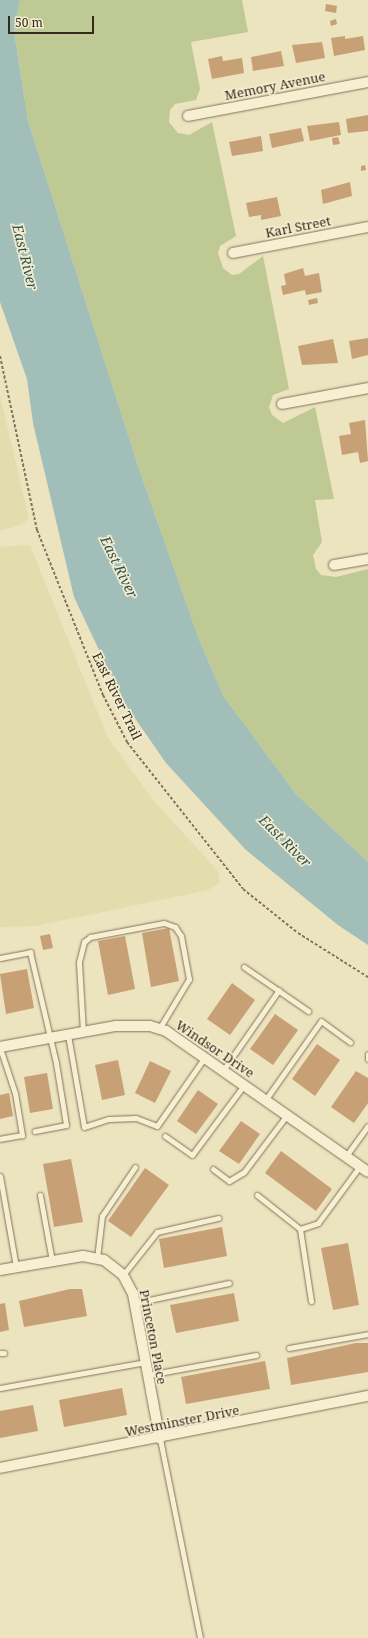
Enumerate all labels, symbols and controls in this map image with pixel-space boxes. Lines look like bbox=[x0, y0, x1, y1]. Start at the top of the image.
scale bar bbox=[10, 8, 96, 34]
text: 50 m bbox=[15, 14, 43, 31]
street label: Memory Avenue bbox=[223, 69, 327, 103]
street label: Karl Street bbox=[264, 213, 332, 241]
water label: East River bbox=[9, 223, 41, 291]
water label: East River bbox=[97, 533, 141, 601]
street label: East River Trail bbox=[89, 650, 145, 742]
water label: East River bbox=[255, 811, 315, 871]
street label: Windsor Drive bbox=[173, 1017, 257, 1081]
street label: Princeton Place bbox=[136, 1288, 170, 1386]
street label: Westminster Drive bbox=[123, 1402, 241, 1440]

